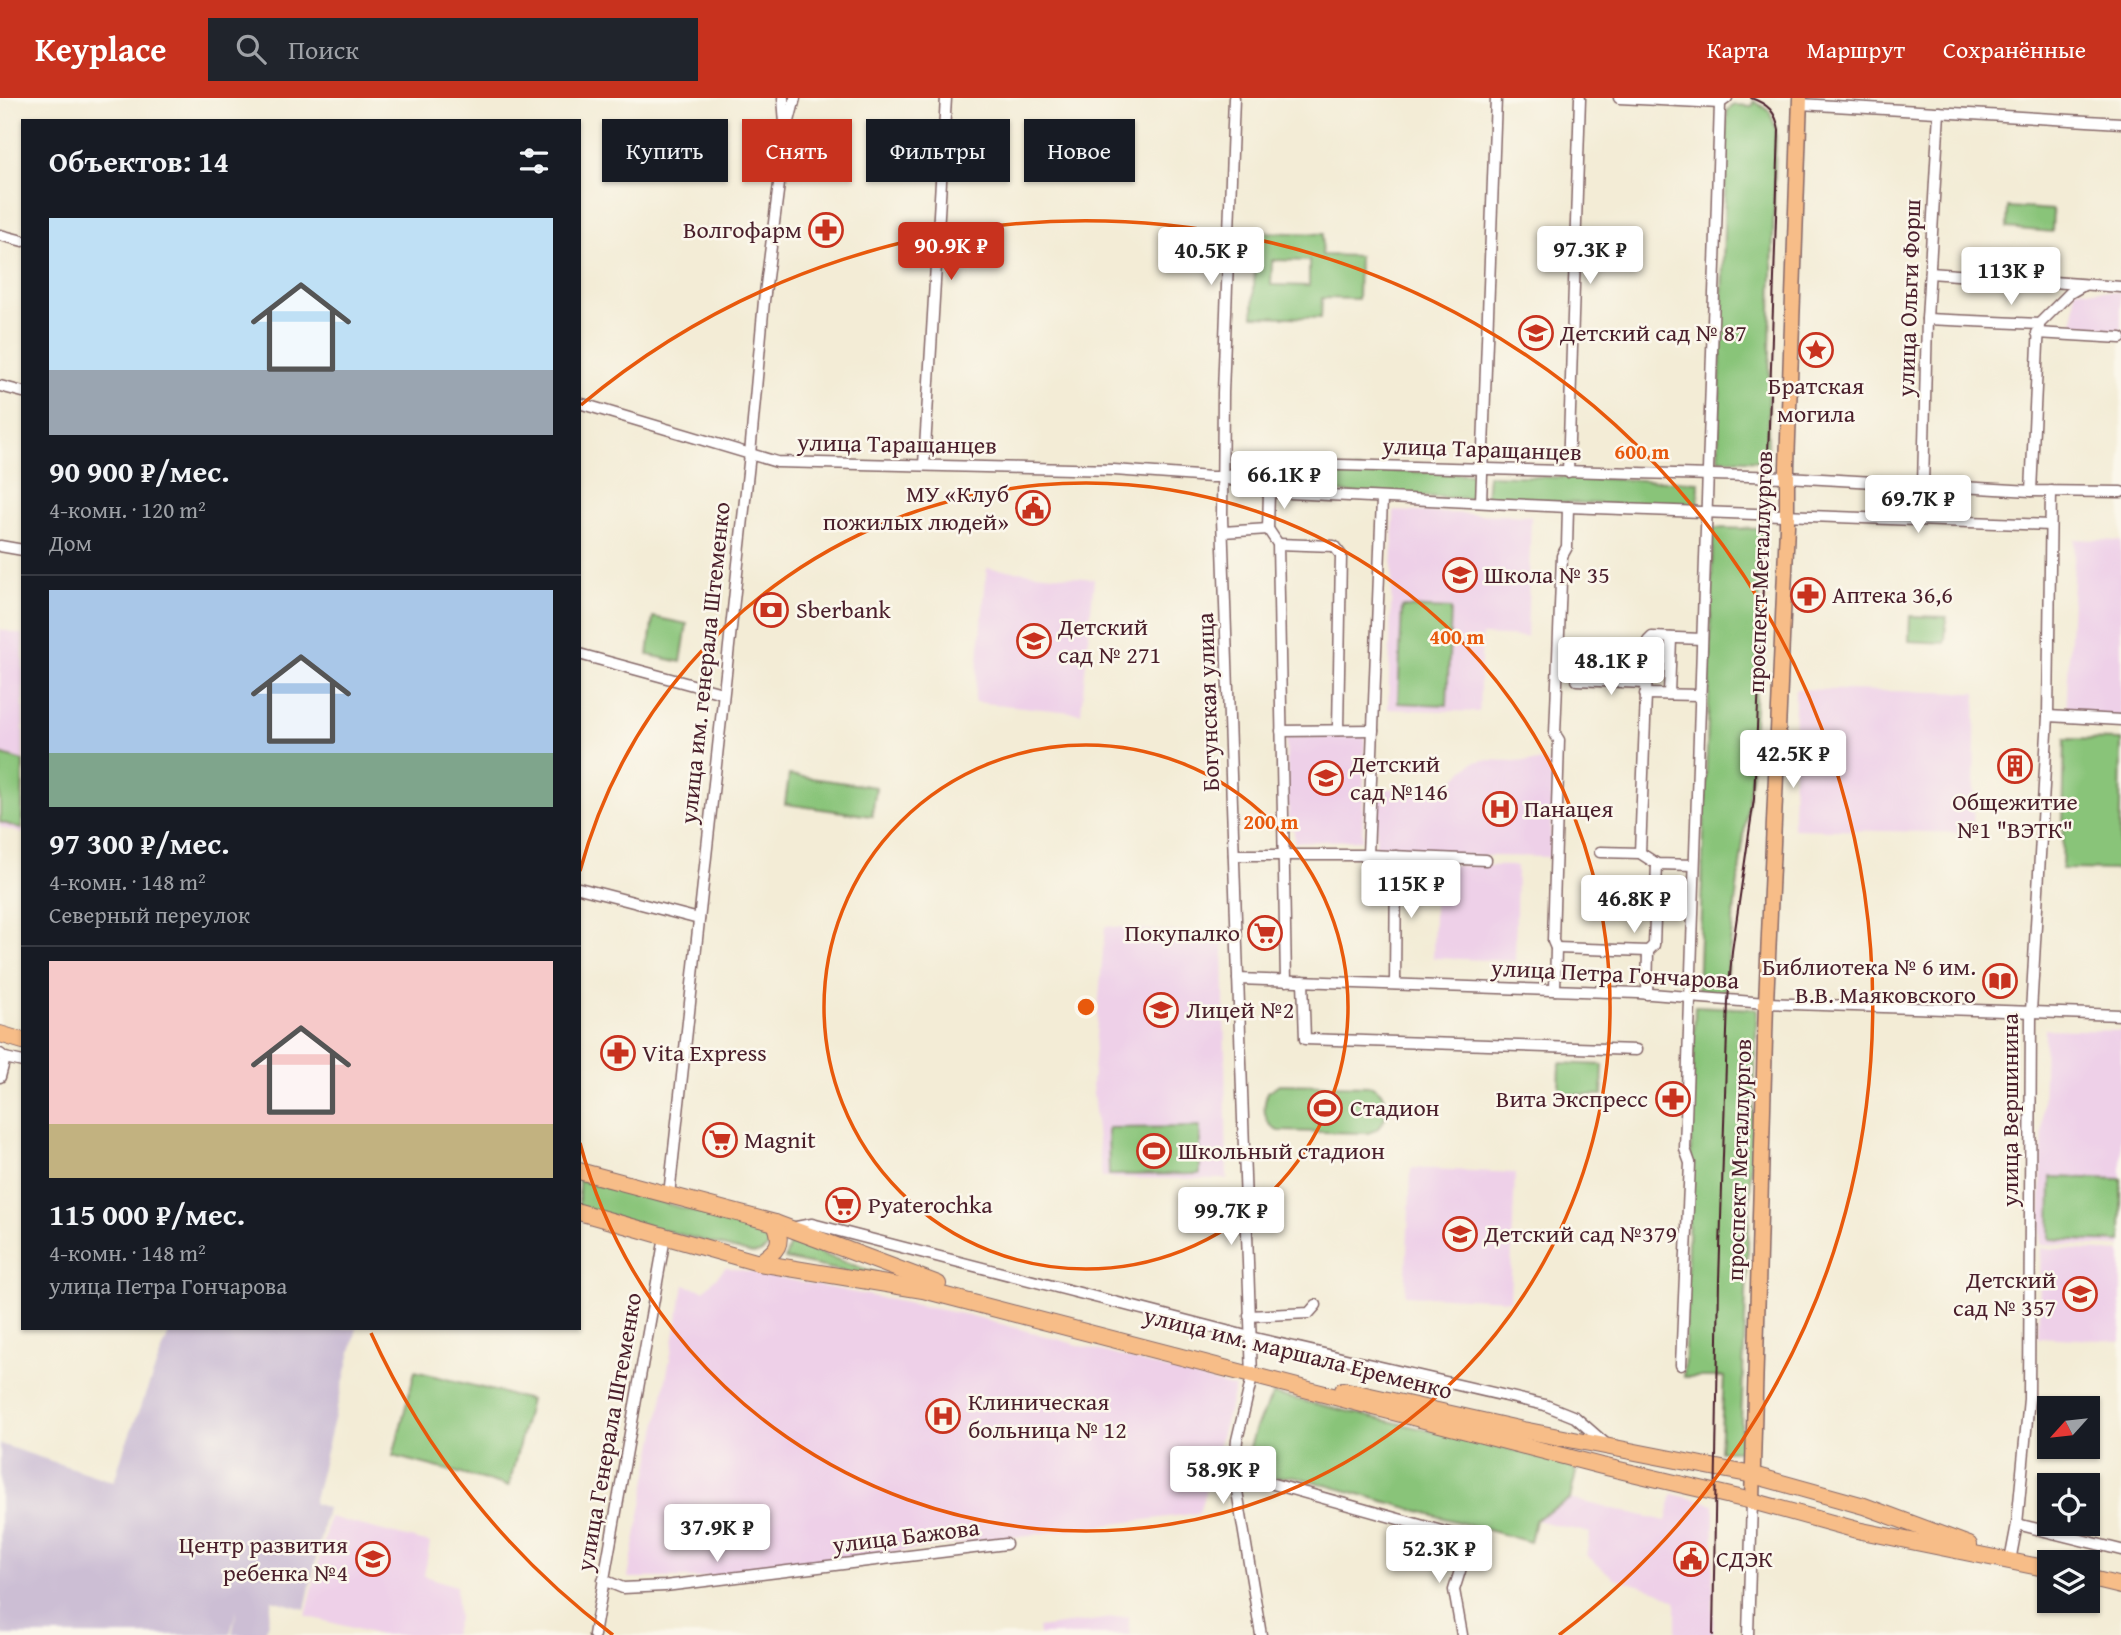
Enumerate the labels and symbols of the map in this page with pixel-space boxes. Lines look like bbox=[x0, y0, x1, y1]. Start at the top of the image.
street label: улица Ольги Форш bbox=[1888, 199, 1929, 398]
pharmacy icon: Волгофарм bbox=[807, 211, 845, 249]
place label: Волгофарм bbox=[683, 212, 802, 247]
pin: 90.9K ₽ bbox=[886, 222, 1016, 282]
pin: 97.3K ₽ bbox=[1525, 226, 1655, 286]
pin: 40.5K ₽ bbox=[1146, 228, 1276, 287]
pin: 113K ₽ bbox=[1954, 248, 2068, 307]
school or university icon: Детский сад № 87 bbox=[1517, 314, 1555, 352]
place label: Детский сад № 87 bbox=[1559, 315, 1747, 350]
place icon: Братская могила bbox=[1797, 331, 1835, 369]
place label: Братская могила bbox=[1768, 368, 1864, 431]
street label: улица Таращанцев bbox=[796, 424, 997, 463]
street label: улица Таращанцев bbox=[1381, 427, 1582, 469]
text: 600 m bbox=[1614, 436, 1670, 467]
street label: проспект Металлургов bbox=[1738, 450, 1781, 694]
pin: 66.1K ₽ bbox=[1219, 452, 1349, 511]
place label: МУ «Клуб пожилых людей» bbox=[823, 476, 1009, 539]
pin: 69.7K ₽ bbox=[1853, 476, 1983, 535]
public building icon: МУ «Клуб пожилых людей» bbox=[1014, 489, 1052, 527]
street label: улица им. генерала Штеменко bbox=[670, 500, 739, 827]
school or university icon: Школа № 35 bbox=[1441, 556, 1479, 594]
place label: Школа № 35 bbox=[1484, 557, 1610, 592]
pharmacy icon: Аптека 36,6 bbox=[1789, 576, 1827, 614]
place label: Аптека 36,6 bbox=[1832, 577, 1953, 612]
bank icon: Sberbank bbox=[752, 591, 790, 629]
place label: Sberbank bbox=[796, 592, 892, 627]
place label: Детский сад № 271 bbox=[1057, 609, 1161, 672]
street label: Богунская улица bbox=[1187, 611, 1228, 792]
text: 400 m bbox=[1429, 621, 1485, 652]
school or university icon: Детский сад № 271 bbox=[1015, 622, 1053, 660]
pin: 48.1K ₽ bbox=[1546, 638, 1676, 697]
pin: 42.5K ₽ bbox=[1728, 730, 1858, 790]
place label: Детский сад №146 bbox=[1349, 746, 1448, 809]
building icon: Общежитие №1 "ВЭТК" bbox=[1996, 747, 2034, 785]
school or university icon: Детский сад №146 bbox=[1307, 759, 1345, 797]
place label: Общежитие №1 "ВЭТК" bbox=[1952, 784, 2078, 847]
hospital icon: Панацея bbox=[1481, 790, 1519, 828]
place label: Панацея bbox=[1524, 791, 1613, 826]
text: 200 m bbox=[1243, 806, 1299, 837]
pin: 115K ₽ bbox=[1354, 860, 1468, 920]
pin: 46.8K ₽ bbox=[1569, 876, 1699, 935]
supermarket icon: Покупалко bbox=[1246, 914, 1284, 952]
place label: Покупалко bbox=[1125, 915, 1240, 950]
street label: улица Петра Гончарова bbox=[1489, 949, 1741, 998]
place label: Библиотека № 6 им. В.В. Маяковского bbox=[1762, 949, 1976, 1012]
library icon: Библиотека № 6 им. В.В. Маяковского bbox=[1981, 962, 2019, 1000]
school or university icon: Лицей №2 bbox=[1142, 991, 1180, 1029]
place label: Лицей №2 bbox=[1186, 992, 1294, 1027]
centre of rings bbox=[1074, 995, 1098, 1019]
street label: улица Вершинина bbox=[1992, 1013, 2027, 1208]
pharmacy icon: Vita Express bbox=[599, 1034, 637, 1072]
place label: Vita Express bbox=[642, 1035, 767, 1070]
street label: проспект Металлургов bbox=[1717, 1038, 1760, 1282]
pharmacy icon: Вита Экспресс bbox=[1654, 1080, 1692, 1118]
place label: Вита Экспресс bbox=[1496, 1081, 1648, 1116]
sports icon: Стадион bbox=[1306, 1089, 1344, 1127]
place label: Стадион bbox=[1350, 1090, 1440, 1125]
supermarket icon: Magnit bbox=[701, 1121, 739, 1159]
place label: Magnit bbox=[744, 1122, 816, 1157]
sports icon: Школьный стадион bbox=[1135, 1132, 1173, 1170]
place label: Школьный стадион bbox=[1178, 1133, 1385, 1168]
supermarket icon: Pyaterochka bbox=[824, 1186, 862, 1224]
place label: Pyaterochka bbox=[868, 1187, 993, 1222]
pin: 99.7K ₽ bbox=[1166, 1188, 1296, 1247]
school or university icon: Детский сад №379 bbox=[1441, 1215, 1479, 1253]
place label: Детский сад №379 bbox=[1483, 1216, 1677, 1251]
place label: Детский сад № 357 bbox=[1953, 1262, 2056, 1325]
school or university icon: Детский сад № 357 bbox=[2061, 1275, 2099, 1313]
street label: улица Генерала Штеменко bbox=[567, 1290, 650, 1575]
street label: улица им. маршала Еременко bbox=[1139, 1297, 1456, 1408]
place label: Клиническая больница № 12 bbox=[968, 1384, 1127, 1447]
north arrow bbox=[2037, 1396, 2100, 1460]
hospital icon: Клиническая больница № 12 bbox=[924, 1397, 962, 1435]
pin: 58.9K ₽ bbox=[1158, 1446, 1288, 1506]
pin: 37.9K ₽ bbox=[652, 1504, 782, 1564]
street label: улица Бажова bbox=[829, 1509, 982, 1562]
pin: 52.3K ₽ bbox=[1374, 1526, 1504, 1585]
place label: Центр развития ребенка №4 bbox=[179, 1527, 348, 1590]
school or university icon: Центр развития ребенка №4 bbox=[354, 1540, 392, 1578]
public building icon: СДЭК bbox=[1672, 1540, 1710, 1578]
place label: СДЭК bbox=[1716, 1541, 1773, 1576]

